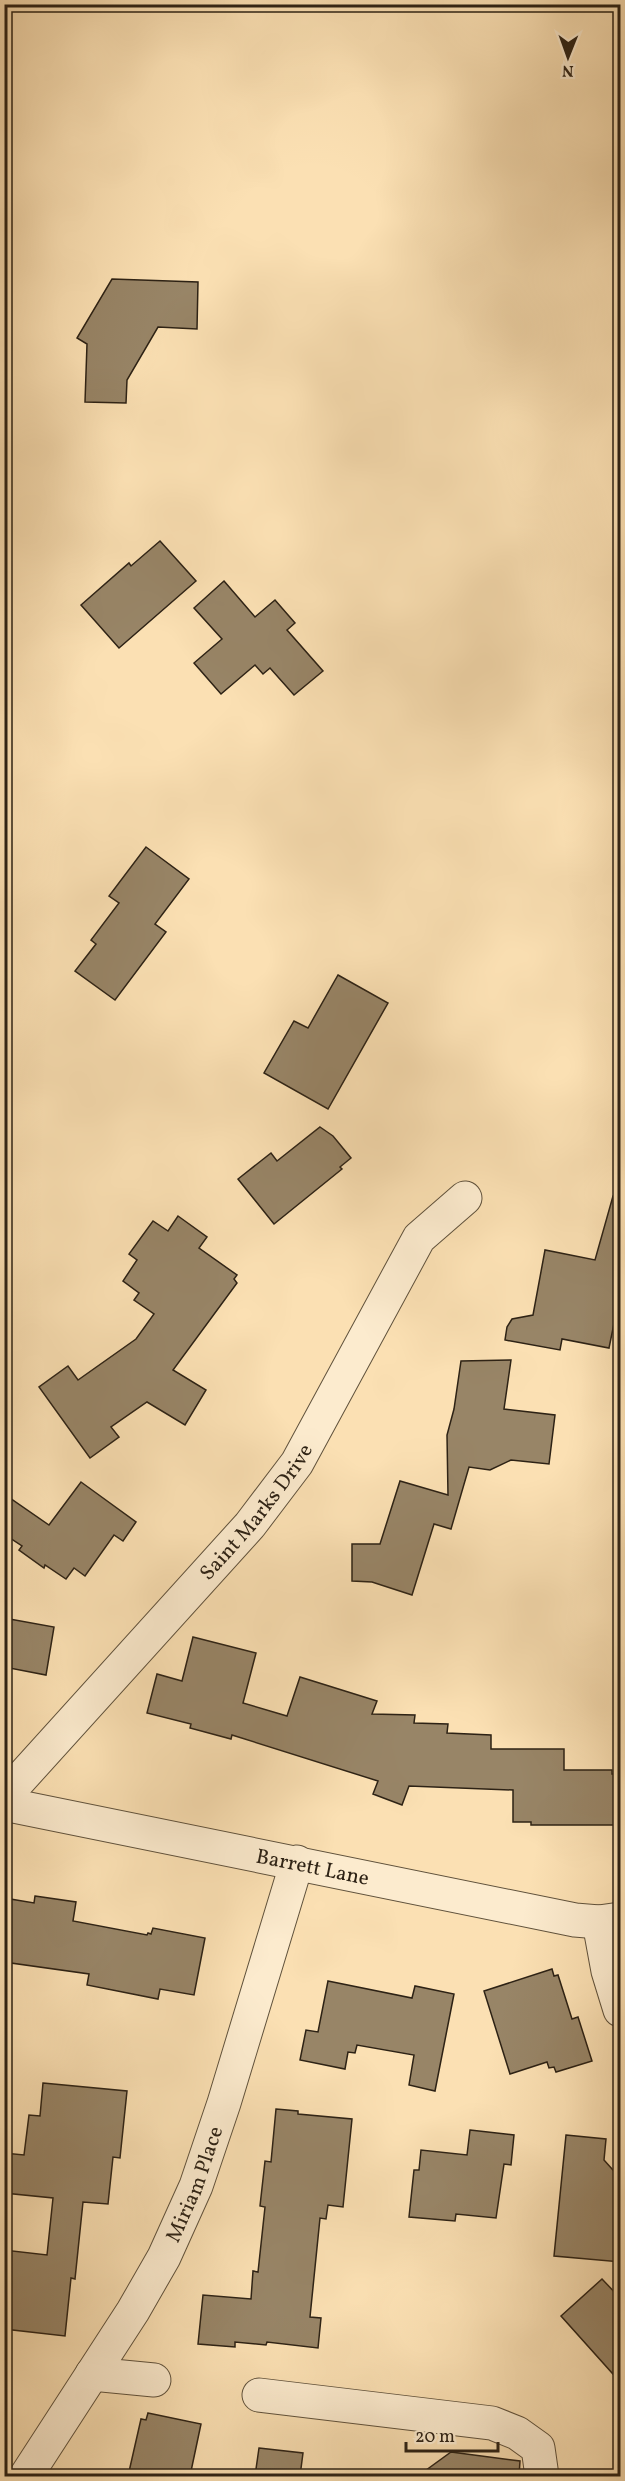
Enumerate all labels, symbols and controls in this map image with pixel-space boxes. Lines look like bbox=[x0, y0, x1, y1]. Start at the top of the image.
north arrow bbox=[538, 27, 598, 87]
text: N bbox=[561, 59, 574, 81]
street label: Saint Marks Drive bbox=[194, 1439, 321, 1587]
street label: Barrett Lane bbox=[253, 1843, 371, 1894]
street label: Miriam Place bbox=[159, 2123, 231, 2247]
scale bar bbox=[406, 2415, 498, 2453]
text: 20 m bbox=[415, 2425, 455, 2450]

